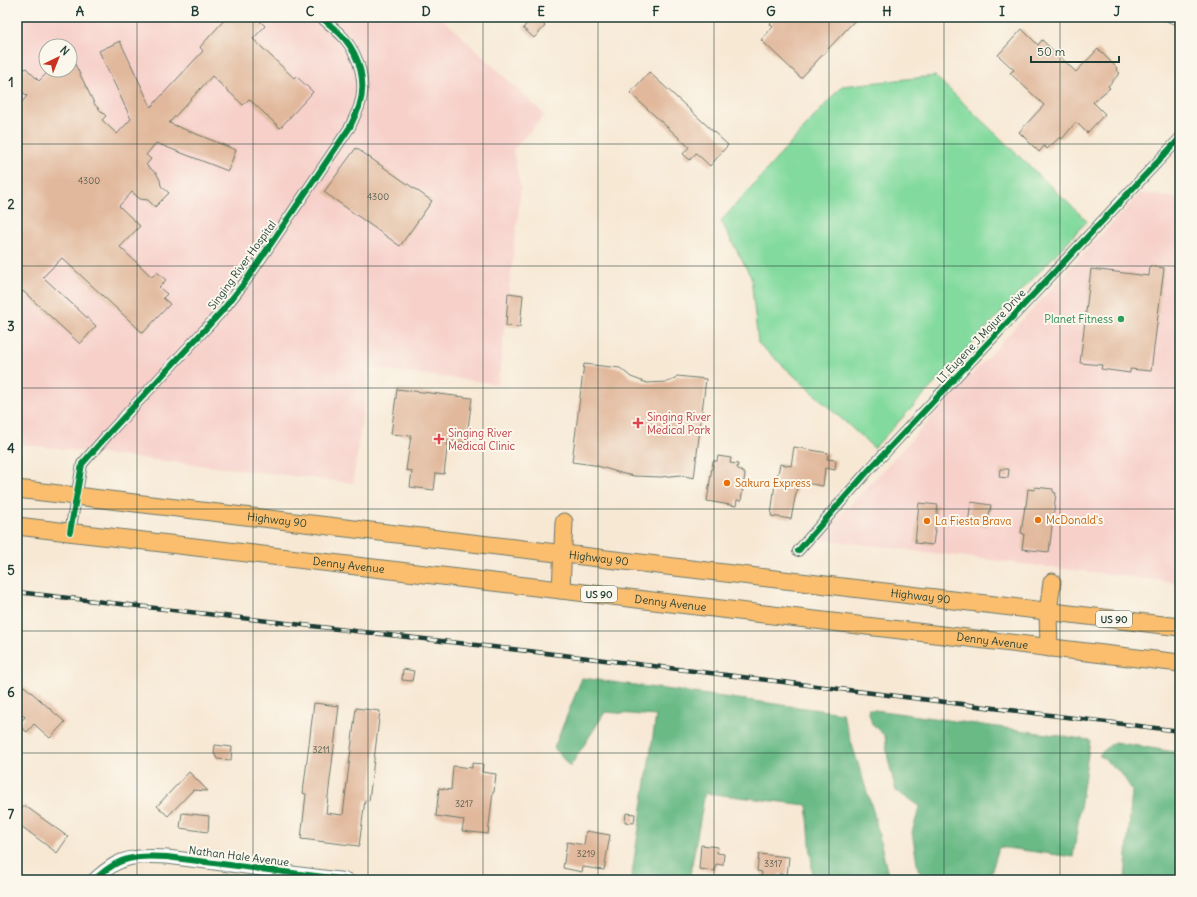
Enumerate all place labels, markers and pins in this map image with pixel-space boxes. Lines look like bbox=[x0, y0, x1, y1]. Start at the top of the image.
place label: Planet Fitness bbox=[1044, 312, 1113, 326]
marker: Planet Fitness bbox=[1116, 314, 1126, 324]
place label: Singing River Medical Park bbox=[647, 410, 711, 437]
marker: Singing River Medical Park bbox=[632, 417, 644, 429]
place label: Singing River Medical Clinic bbox=[448, 426, 516, 453]
marker: Singing River Medical Clinic bbox=[433, 433, 445, 445]
place label: Sakura Express bbox=[735, 476, 811, 490]
marker: Sakura Express bbox=[722, 478, 732, 488]
place label: McDonald's bbox=[1046, 513, 1103, 527]
place label: La Fiesta Brava bbox=[935, 514, 1011, 528]
marker: McDonald's bbox=[1033, 515, 1043, 525]
marker: La Fiesta Brava bbox=[922, 516, 932, 526]

